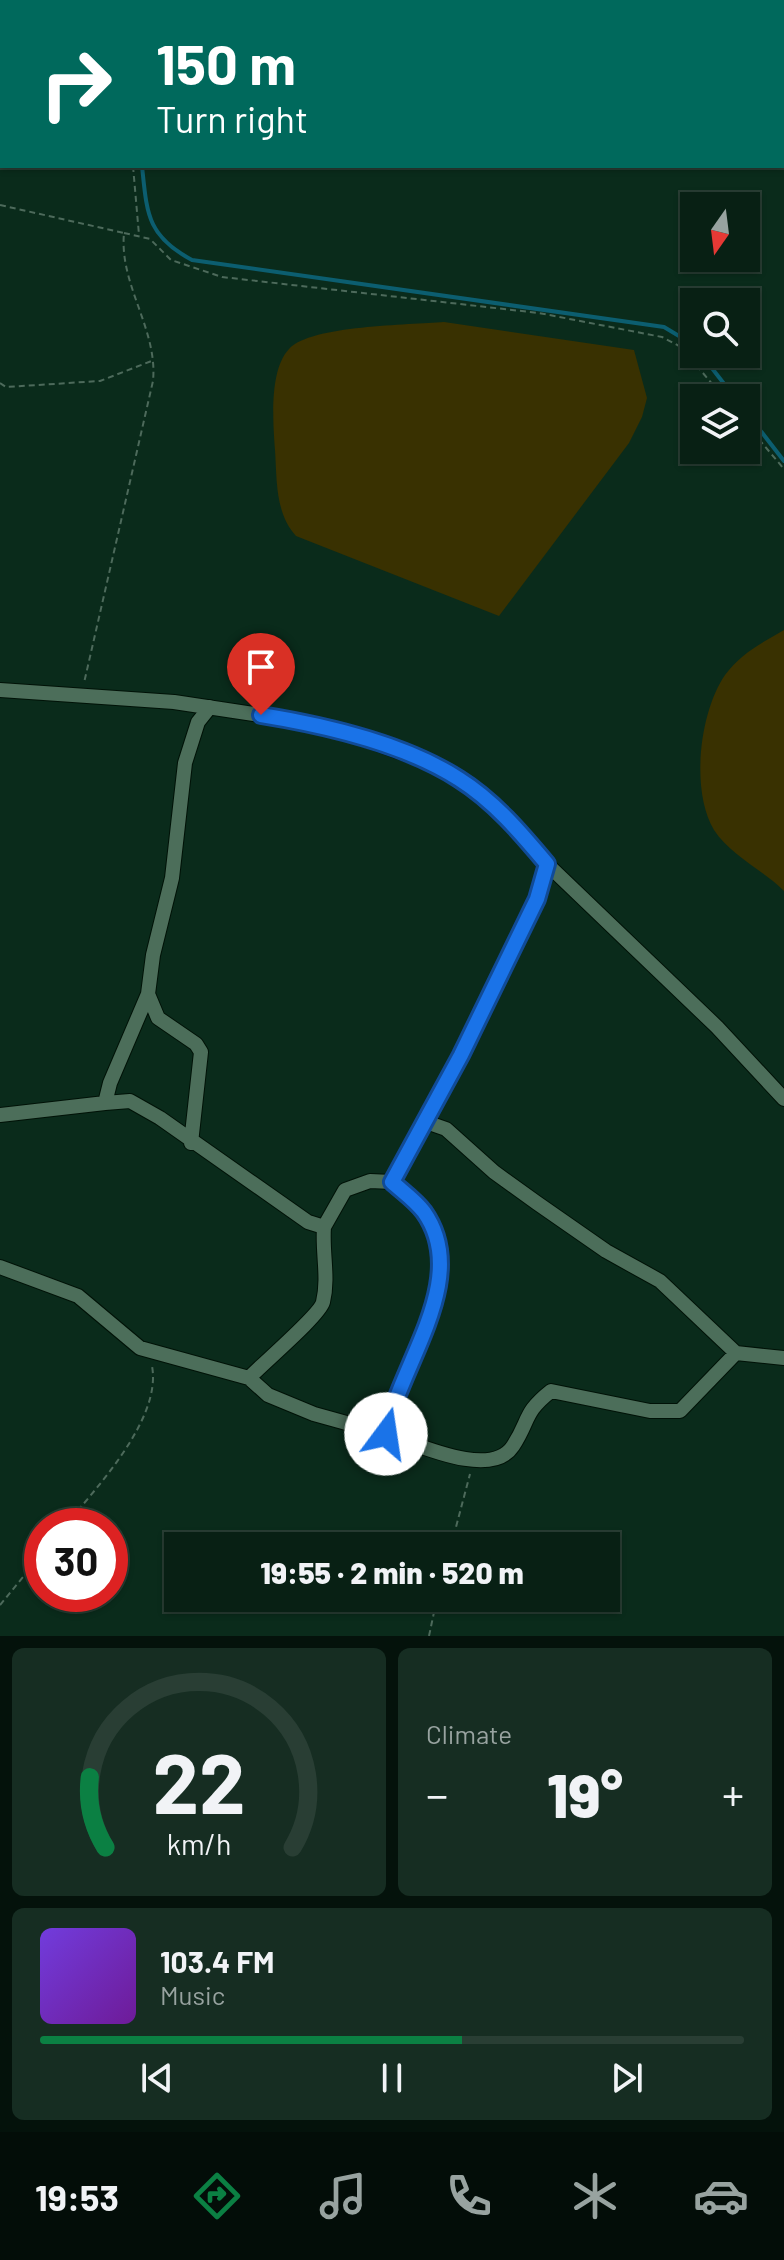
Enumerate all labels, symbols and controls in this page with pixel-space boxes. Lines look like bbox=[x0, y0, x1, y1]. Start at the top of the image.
text: 150 m bbox=[156, 29, 296, 96]
icon: right bbox=[24, 32, 128, 136]
text: Turn right bbox=[156, 97, 308, 140]
north arrow bbox=[680, 192, 760, 272]
map controls bbox=[680, 192, 760, 464]
button: search bbox=[680, 288, 760, 368]
button: layers bbox=[680, 384, 760, 464]
pin bbox=[227, 633, 295, 715]
icon: arrive bbox=[239, 645, 283, 689]
position arrow bbox=[344, 1392, 428, 1476]
speed limit sign: 30 bbox=[24, 1508, 128, 1612]
text: 19:55 · 2 min · 520 m bbox=[260, 1554, 524, 1590]
text: Climate bbox=[426, 1718, 512, 1749]
text: 22 bbox=[152, 1731, 246, 1831]
text: 19° bbox=[547, 1758, 623, 1830]
text: − bbox=[426, 1767, 448, 1820]
text: + bbox=[722, 1767, 744, 1820]
text: km/h bbox=[167, 1826, 231, 1861]
text: 103.4 FM bbox=[160, 1943, 274, 1979]
text: Music bbox=[160, 1979, 225, 2010]
icon: previous bbox=[135, 2056, 179, 2100]
icon: pause bbox=[370, 2056, 414, 2100]
icon: next bbox=[605, 2056, 649, 2100]
icon: directions bbox=[189, 2168, 245, 2224]
icon: music bbox=[315, 2168, 371, 2224]
icon: phone bbox=[441, 2168, 497, 2224]
icon: climate bbox=[567, 2168, 623, 2224]
icon: car bbox=[693, 2168, 749, 2224]
text: 19:53 bbox=[35, 2175, 119, 2218]

